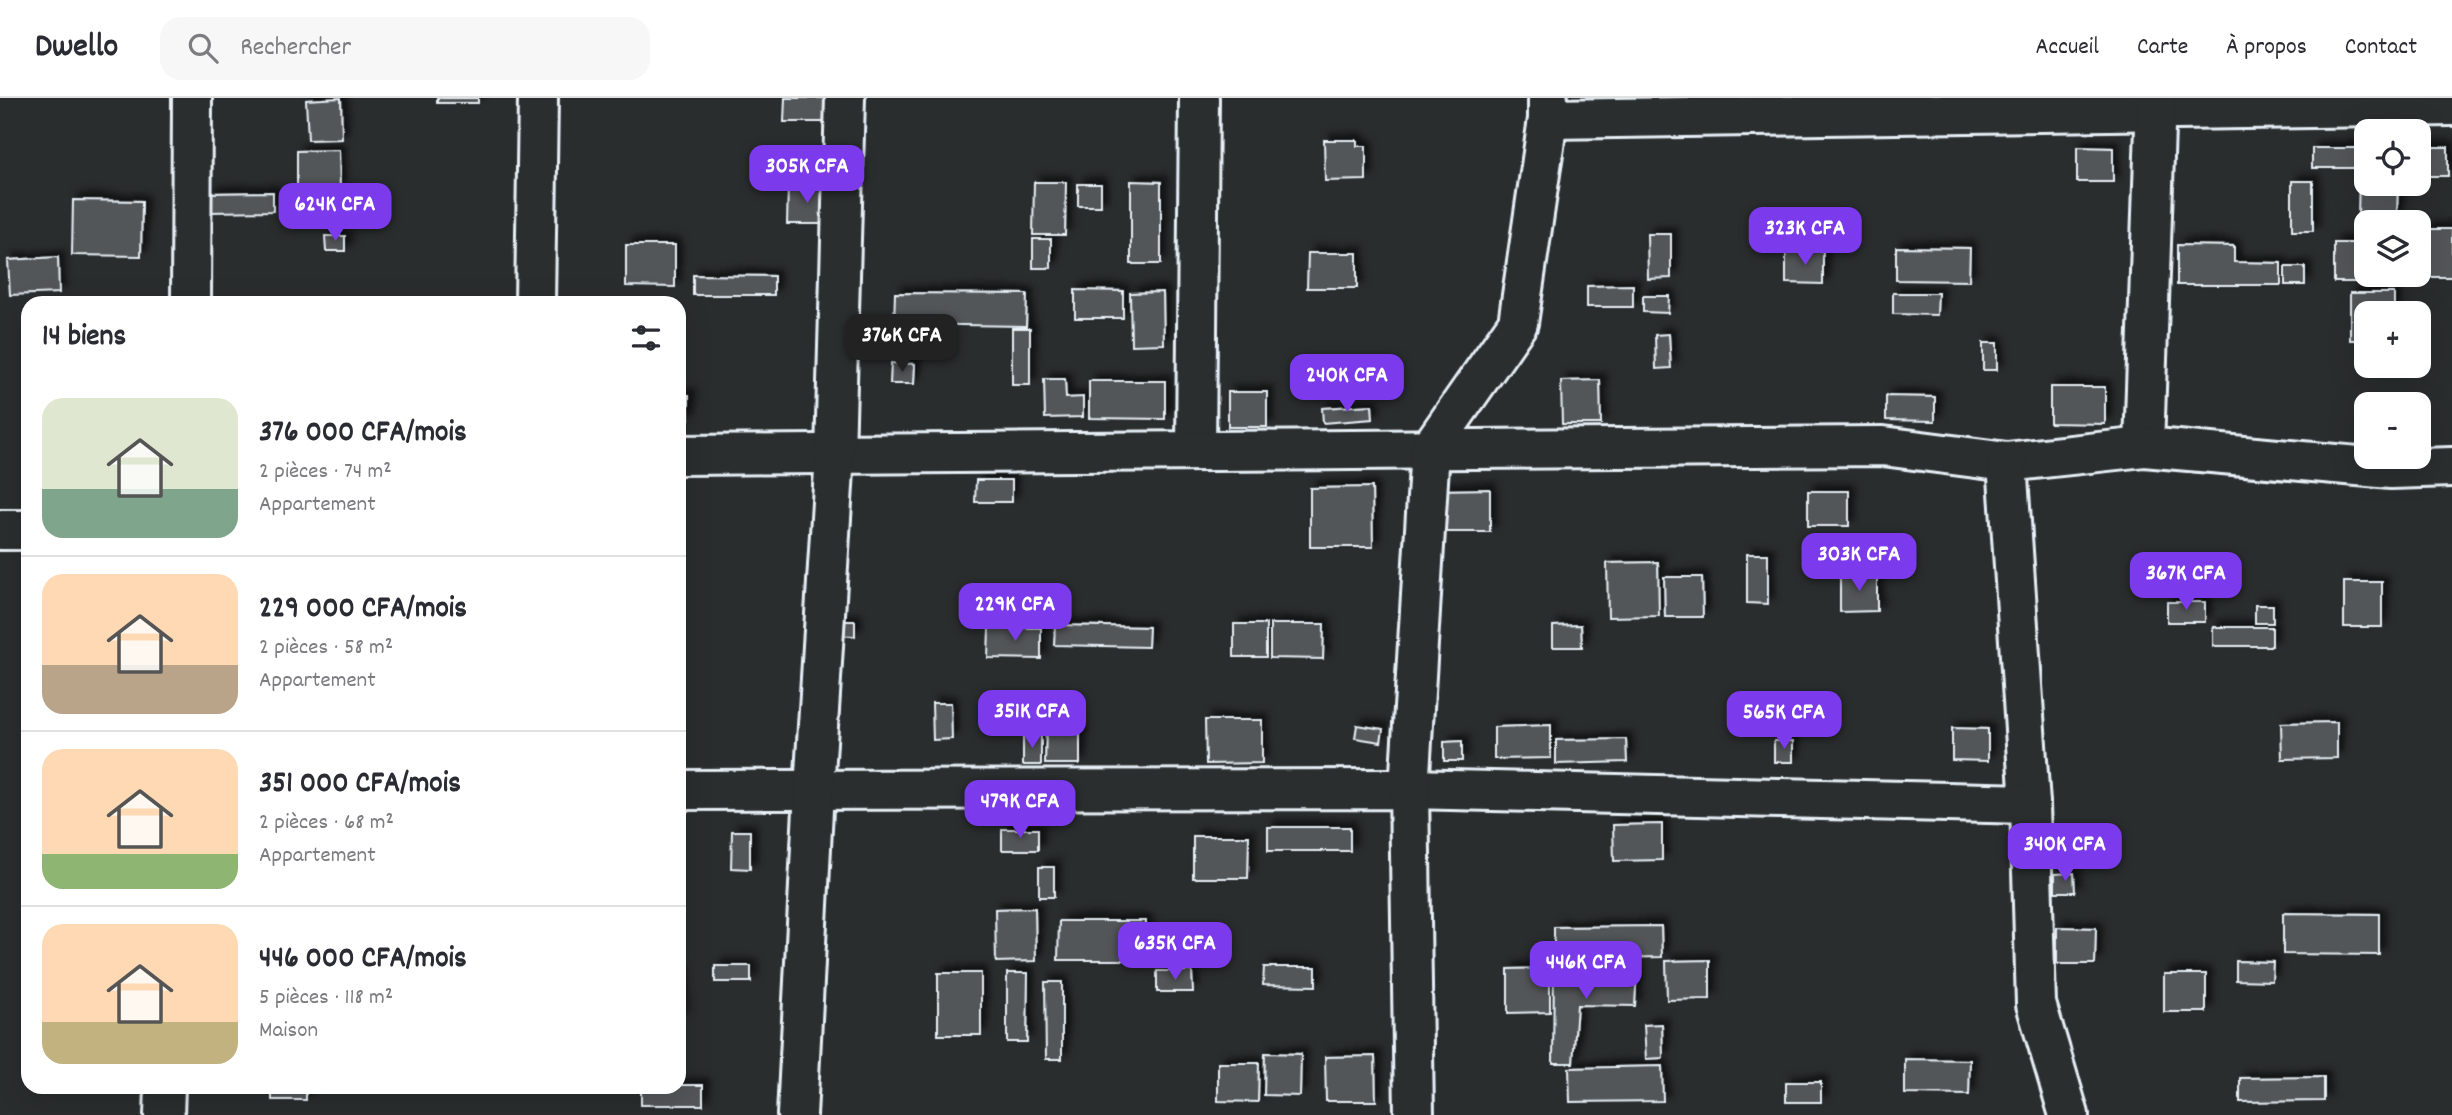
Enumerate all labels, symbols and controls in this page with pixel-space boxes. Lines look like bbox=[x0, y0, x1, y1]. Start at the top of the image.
search box bbox=[160, 17, 650, 80]
text: Dwello bbox=[35, 25, 118, 72]
icon: search bbox=[184, 29, 222, 67]
text: Rechercher bbox=[240, 30, 351, 67]
text: Accueil bbox=[2035, 31, 2099, 65]
text: Carte bbox=[2137, 31, 2188, 65]
text: À propos bbox=[2226, 31, 2307, 65]
text: Contact bbox=[2345, 31, 2417, 65]
map controls bbox=[2354, 119, 2431, 469]
button: locate bbox=[2354, 119, 2431, 196]
pin: 305K CFA bbox=[735, 146, 879, 205]
text: 305K CFA bbox=[765, 151, 849, 184]
pin: 624K CFA bbox=[263, 184, 407, 243]
text: 624K CFA bbox=[295, 189, 375, 222]
pin: 323K CFA bbox=[1733, 208, 1877, 267]
button: layers bbox=[2354, 210, 2431, 287]
text: 323K CFA bbox=[1765, 213, 1845, 246]
button: + bbox=[2354, 301, 2431, 378]
pin: 376K CFA bbox=[830, 314, 974, 374]
text: 14 biens bbox=[42, 317, 126, 360]
icon: filters bbox=[627, 319, 665, 357]
text: 376K CFA bbox=[862, 320, 942, 353]
pin: 240K CFA bbox=[1275, 354, 1419, 414]
text: 240K CFA bbox=[1306, 360, 1388, 393]
button: − bbox=[2354, 392, 2431, 469]
text: 376 000 CFA/mois bbox=[259, 413, 467, 456]
icon: home bbox=[98, 426, 182, 510]
text: 2 pièces · 74 m² bbox=[259, 456, 392, 489]
text: Appartement bbox=[259, 489, 376, 522]
pin: 303K CFA bbox=[1787, 533, 1931, 593]
text: 303K CFA bbox=[1817, 539, 1901, 572]
pin: 367K CFA bbox=[2114, 552, 2258, 612]
text: 367K CFA bbox=[2146, 558, 2226, 591]
pin: 229K CFA bbox=[943, 584, 1087, 643]
text: 229 000 CFA/mois bbox=[259, 589, 467, 632]
text: 229K CFA bbox=[975, 589, 1055, 622]
icon: home bbox=[98, 602, 182, 686]
text: 2 pièces · 58 m² bbox=[259, 632, 393, 665]
text: Appartement bbox=[259, 665, 376, 698]
pin: 351K CFA bbox=[960, 690, 1104, 750]
pin: 565K CFA bbox=[1712, 692, 1856, 751]
text: 351K CFA bbox=[994, 696, 1070, 729]
text: 565K CFA bbox=[1743, 697, 1825, 730]
text: 351 000 CFA/mois bbox=[259, 764, 461, 807]
icon: home bbox=[98, 777, 182, 861]
pin: 479K CFA bbox=[948, 780, 1092, 840]
text: 479K CFA bbox=[981, 786, 1059, 819]
text: 2 pièces · 68 m² bbox=[259, 807, 394, 840]
pin: 340K CFA bbox=[1993, 824, 2137, 883]
text: 340K CFA bbox=[2024, 829, 2106, 862]
text: Appartement bbox=[259, 840, 376, 873]
pin: 635K CFA bbox=[1103, 922, 1247, 982]
text: 635K CFA bbox=[1134, 928, 1216, 961]
text: 446 000 CFA/mois bbox=[259, 939, 467, 982]
pin: 446K CFA bbox=[1514, 942, 1658, 1001]
text: 446K CFA bbox=[1546, 947, 1626, 980]
icon: home bbox=[98, 952, 182, 1036]
text: 5 pièces · 118 m² bbox=[259, 982, 393, 1015]
text: Maison bbox=[259, 1015, 318, 1048]

